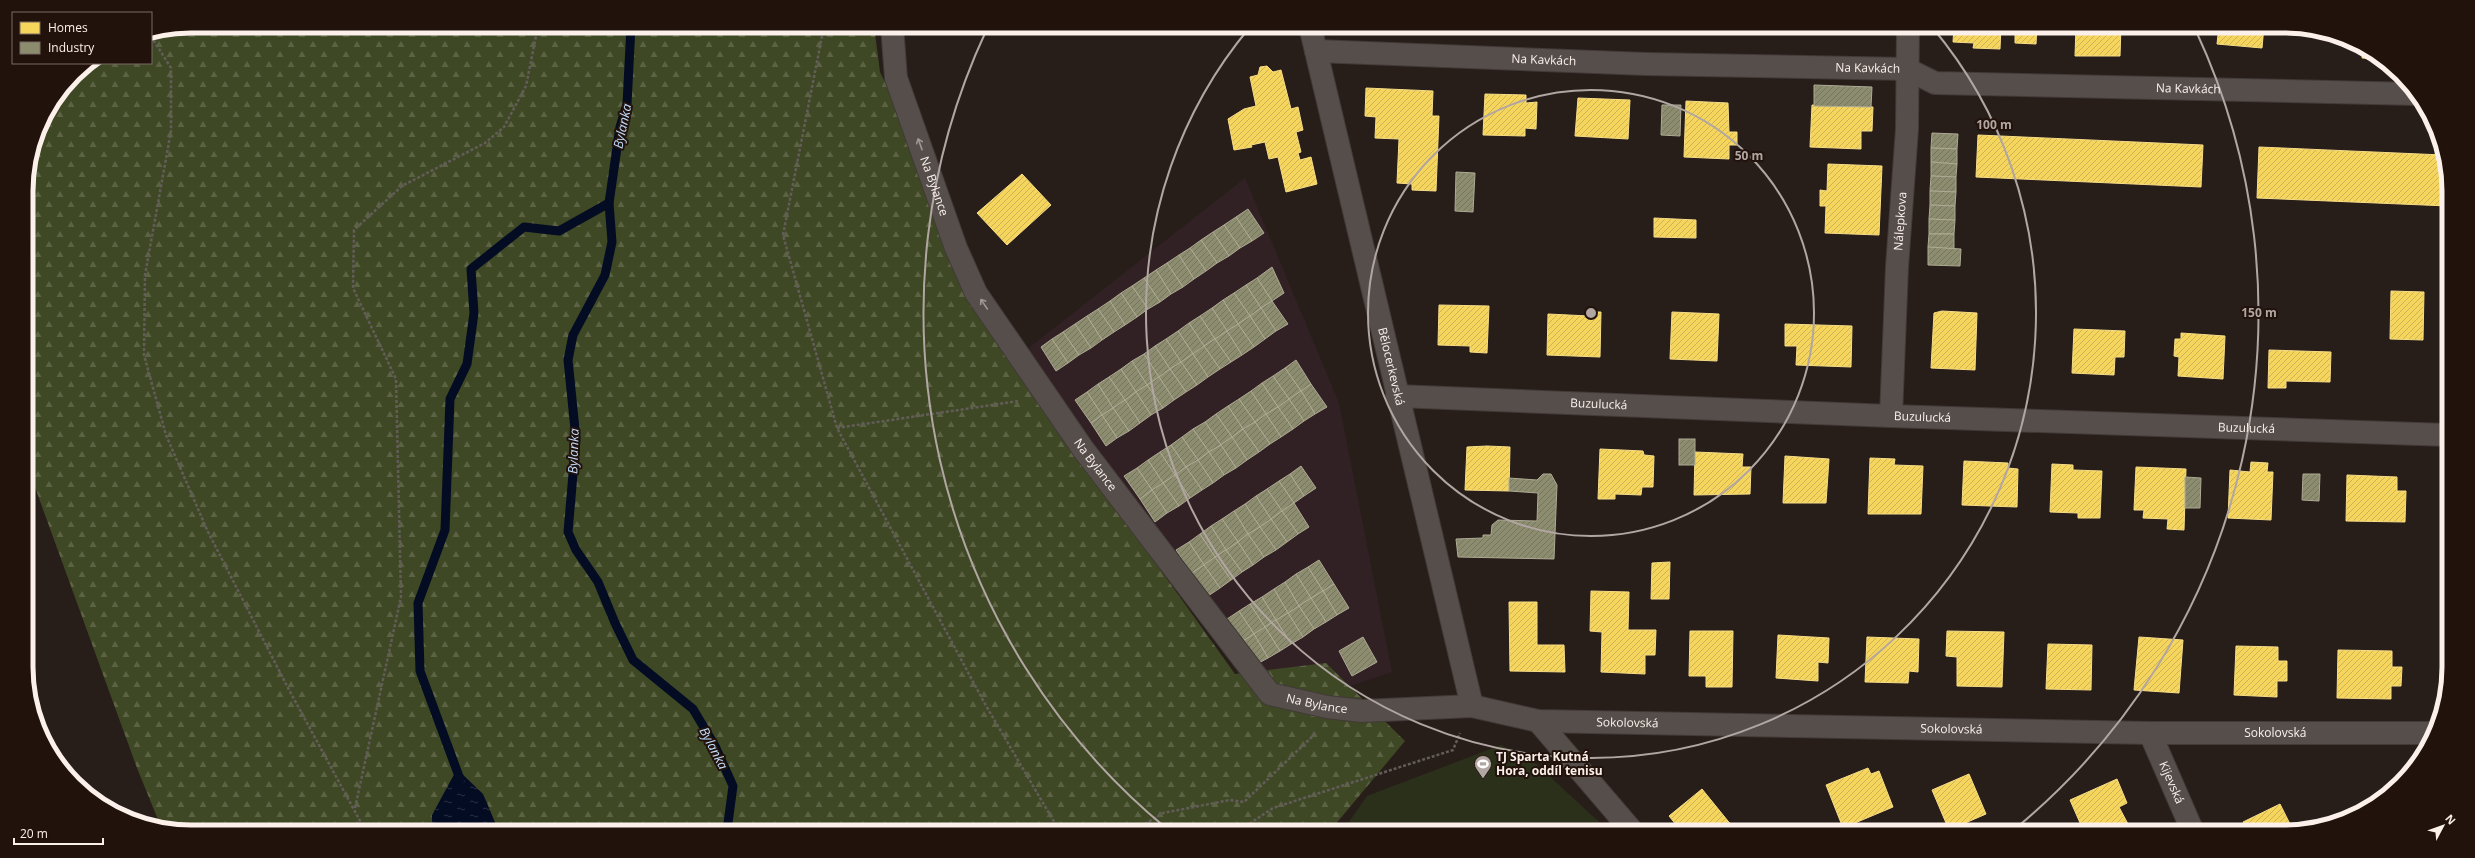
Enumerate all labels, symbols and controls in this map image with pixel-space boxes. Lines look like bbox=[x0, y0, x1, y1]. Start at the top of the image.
legend bbox=[12, 12, 152, 64]
text: Homes bbox=[48, 19, 88, 36]
text: Industry bbox=[48, 39, 95, 56]
street label: Na Kavkách bbox=[1511, 50, 1577, 69]
street label: Na Kavkách bbox=[1835, 59, 1900, 77]
street label: Na Kavkách bbox=[2156, 79, 2221, 98]
water label: Bylanka bbox=[608, 101, 636, 150]
text: 100 m bbox=[1976, 116, 2012, 133]
one-way arrow bbox=[915, 139, 923, 151]
text: 50 m bbox=[1735, 147, 1763, 164]
street label: Na Bylance bbox=[916, 154, 953, 219]
street label: Nálepkova bbox=[1889, 191, 1910, 251]
one-way arrow bbox=[980, 298, 988, 309]
text: 150 m bbox=[2241, 304, 2277, 321]
centre of rings bbox=[1584, 306, 1598, 320]
street label: Bělocerkevská bbox=[1374, 326, 1409, 407]
street label: Buzulucká bbox=[1570, 394, 1628, 413]
street label: Buzulucká bbox=[1894, 407, 1951, 426]
street label: Buzulucká bbox=[2218, 418, 2275, 437]
water label: Bylanka bbox=[563, 427, 583, 474]
street label: Na Bylance bbox=[1070, 435, 1121, 495]
street label: Na Bylance bbox=[1285, 689, 1349, 717]
street label: Sokolovská bbox=[1596, 713, 1659, 731]
street label: Sokolovská bbox=[1920, 719, 1983, 738]
water label: Bylanka bbox=[695, 724, 733, 773]
street label: Sokolovská bbox=[2244, 724, 2306, 741]
place label: TJ Sparta Kutná Hora, oddíl tenisu bbox=[1496, 748, 1603, 779]
sports icon: TJ Sparta Kutná Hora, oddíl tenisu bbox=[1473, 754, 1493, 779]
street label: Kijevská bbox=[2155, 758, 2189, 806]
north arrow bbox=[2423, 806, 2463, 846]
text: N bbox=[2442, 811, 2460, 827]
scale bar bbox=[14, 820, 103, 846]
text: 20 m bbox=[20, 825, 48, 842]

